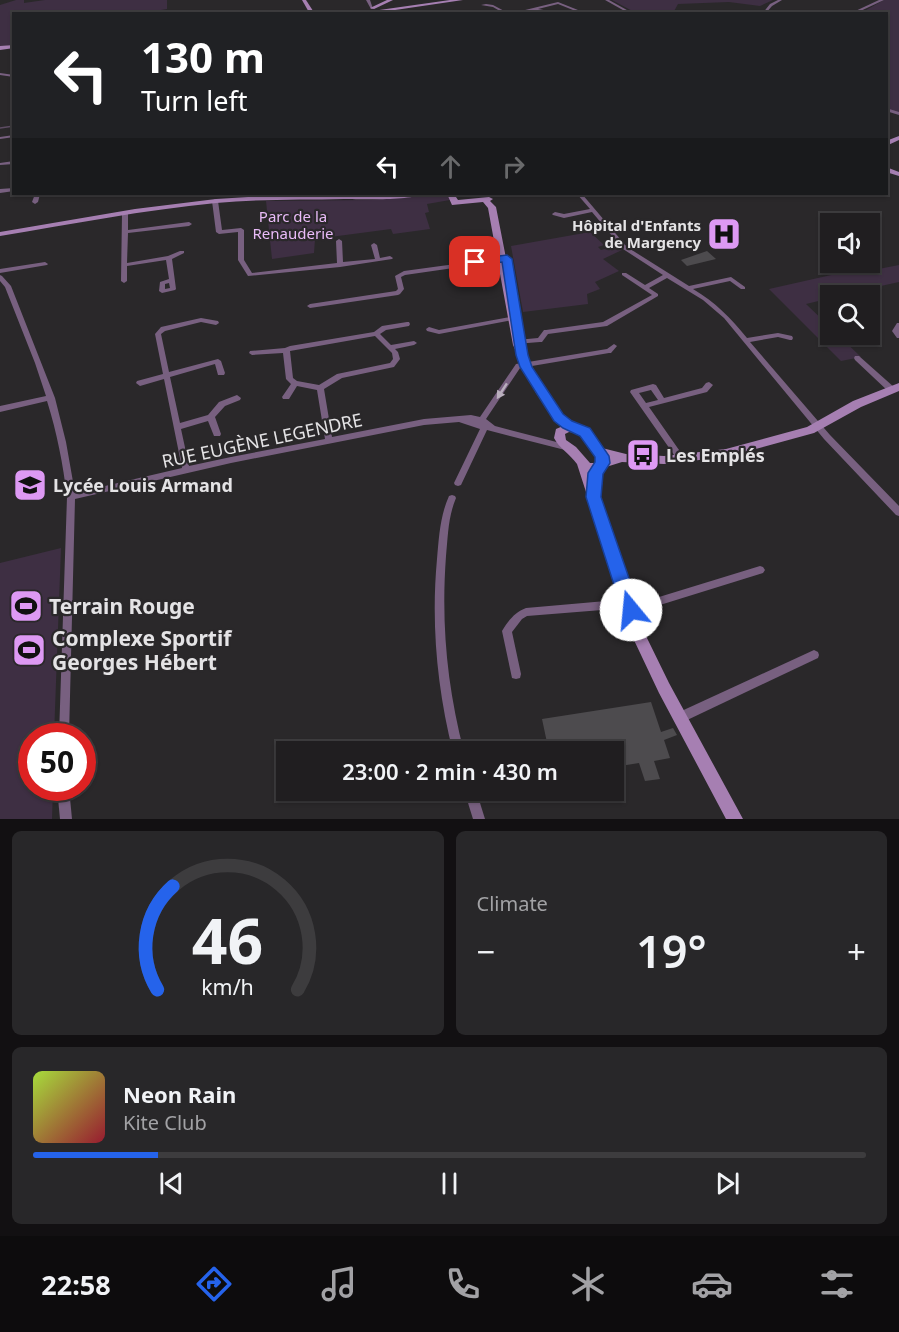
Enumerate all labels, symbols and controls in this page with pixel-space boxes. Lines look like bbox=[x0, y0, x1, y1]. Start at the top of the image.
text: 130 m bbox=[141, 28, 265, 85]
icon: left bbox=[42, 36, 120, 114]
text: Turn left bbox=[141, 82, 247, 119]
icon: left bbox=[371, 150, 404, 183]
icon: ahead bbox=[434, 150, 467, 183]
icon: right bbox=[497, 150, 530, 183]
park label: Parc de la Renauderie bbox=[253, 206, 333, 243]
map controls bbox=[820, 213, 880, 345]
button: sound bbox=[820, 213, 880, 273]
place label: Hôpital d'Enfants de Margency bbox=[572, 215, 701, 252]
hospital icon: Hôpital d'Enfants de Margency bbox=[706, 216, 742, 252]
pin bbox=[449, 236, 500, 287]
icon: arrive bbox=[458, 245, 491, 278]
button: search bbox=[820, 285, 880, 345]
one-way arrow bbox=[497, 382, 508, 399]
street label: RUE EUGÈNE LEGENDRE bbox=[160, 407, 364, 473]
bus stop icon: Les Emplés bbox=[625, 437, 661, 473]
place label: Les Emplés bbox=[666, 443, 765, 467]
school or university icon: Lycée Louis Armand bbox=[12, 467, 48, 503]
place label: Lycée Louis Armand bbox=[53, 473, 233, 497]
position arrow bbox=[599, 578, 663, 642]
sports icon: Terrain Rouge bbox=[8, 588, 44, 624]
place label: Terrain Rouge bbox=[49, 592, 195, 620]
place label: Complexe Sportif Georges Hébert bbox=[52, 624, 233, 676]
sports icon: Complexe Sportif Georges Hébert bbox=[11, 632, 47, 668]
speed limit sign: 50 bbox=[18, 723, 96, 801]
text: 23:00 · 2 min · 430 m bbox=[342, 756, 558, 786]
text: Climate bbox=[477, 890, 548, 917]
text: 46 bbox=[192, 897, 263, 982]
text: 19° bbox=[636, 920, 707, 981]
text: − bbox=[477, 929, 495, 974]
text: + bbox=[847, 929, 866, 974]
text: km/h bbox=[201, 972, 254, 1001]
text: Neon Rain bbox=[123, 1079, 236, 1109]
text: Kite Club bbox=[123, 1109, 207, 1136]
icon: previous bbox=[155, 1167, 188, 1200]
icon: pause bbox=[433, 1167, 466, 1200]
icon: next bbox=[711, 1167, 744, 1200]
icon: directions bbox=[193, 1263, 235, 1305]
icon: music bbox=[318, 1263, 360, 1305]
icon: phone bbox=[442, 1263, 484, 1305]
icon: climate bbox=[567, 1263, 609, 1305]
icon: car bbox=[691, 1263, 733, 1305]
icon: filters bbox=[816, 1263, 858, 1305]
text: 22:58 bbox=[41, 1266, 111, 1303]

